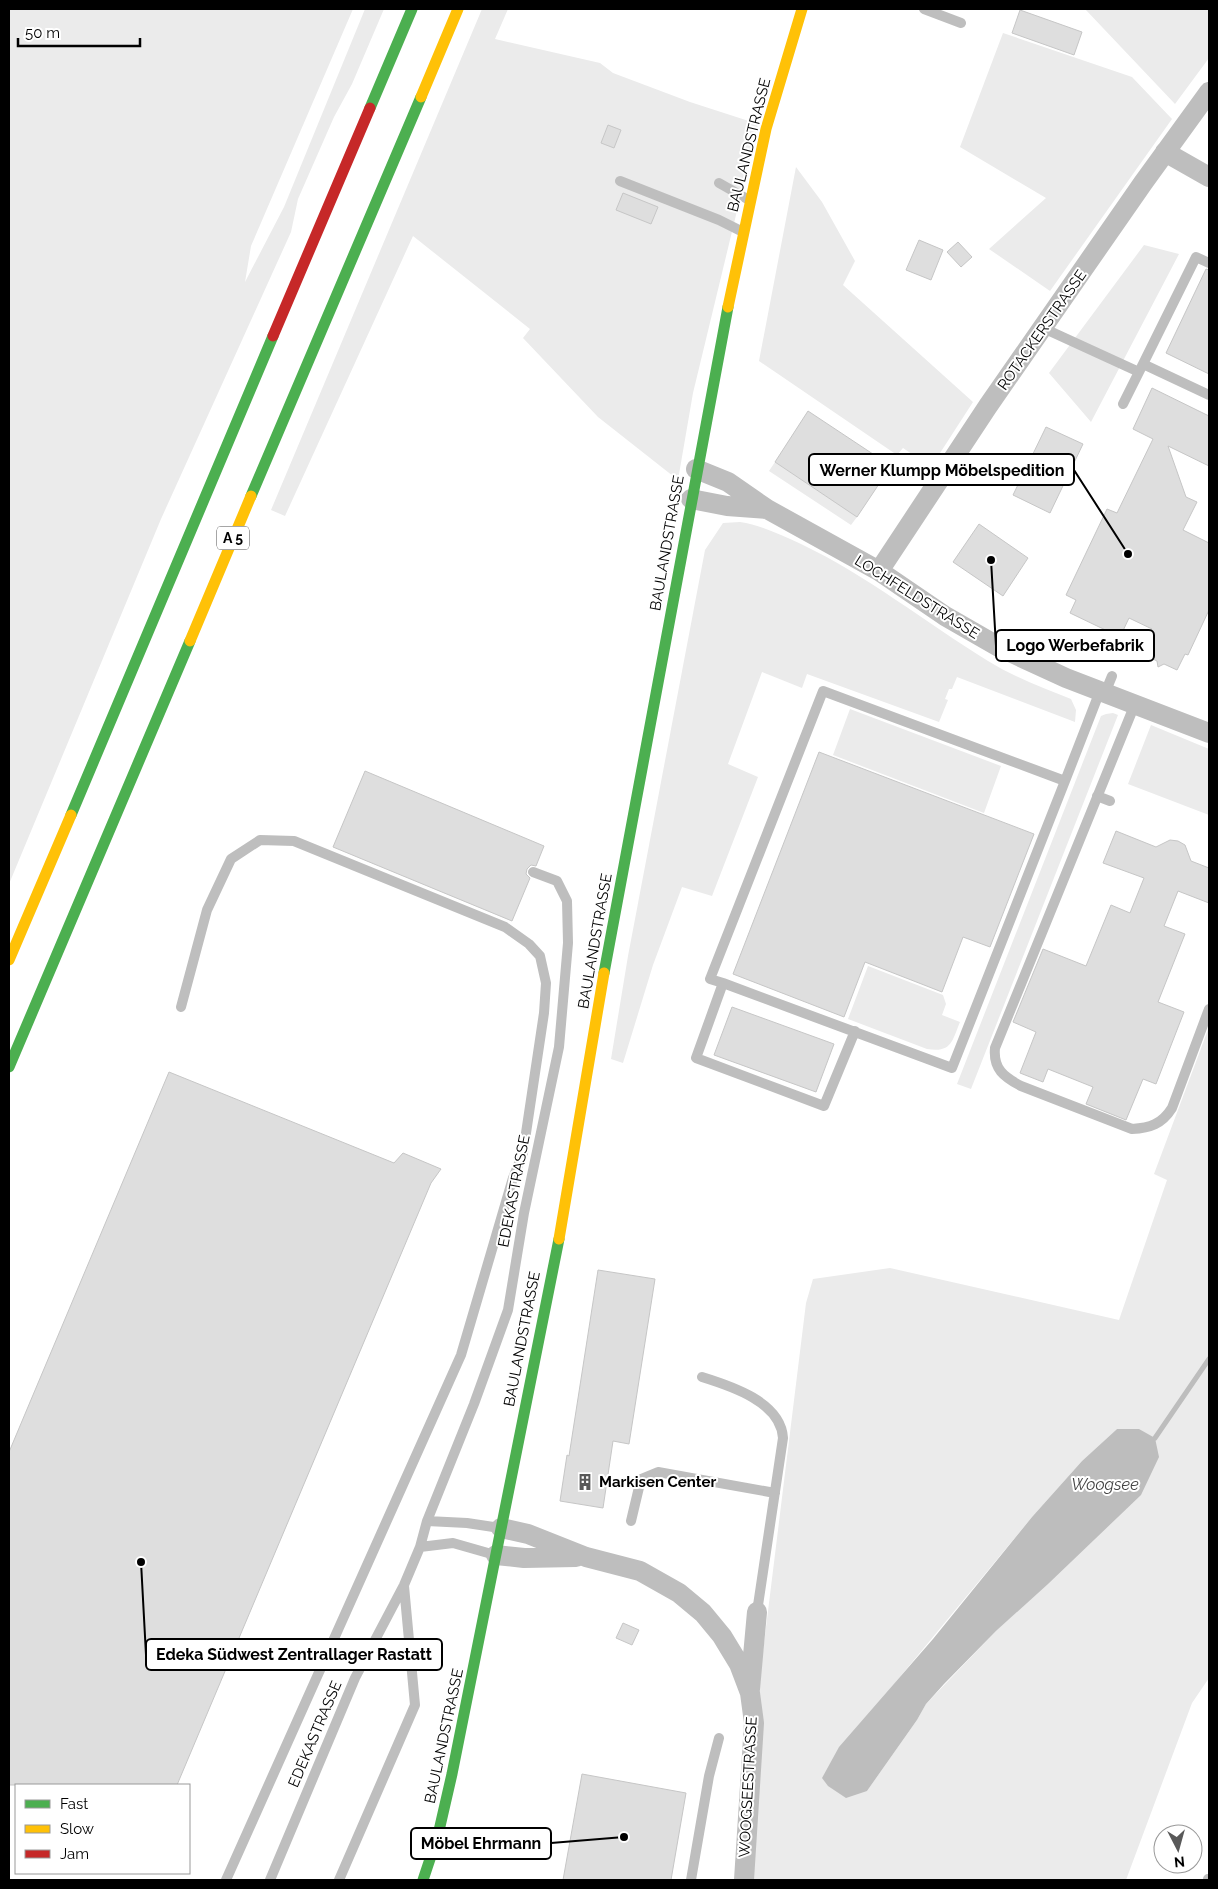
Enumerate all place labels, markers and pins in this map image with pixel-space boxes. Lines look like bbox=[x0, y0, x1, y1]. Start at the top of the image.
callout: Werner Klumpp Möbelspedition bbox=[809, 454, 1074, 485]
callout: Logo Werbefabrik bbox=[996, 630, 1154, 661]
building icon: Markisen Center bbox=[575, 1472, 595, 1492]
place label: Markisen Center bbox=[599, 1473, 716, 1491]
callout: Edeka Südwest Zentrallager Rastatt bbox=[146, 1639, 442, 1670]
callout: Möbel Ehrmann bbox=[411, 1828, 551, 1859]

